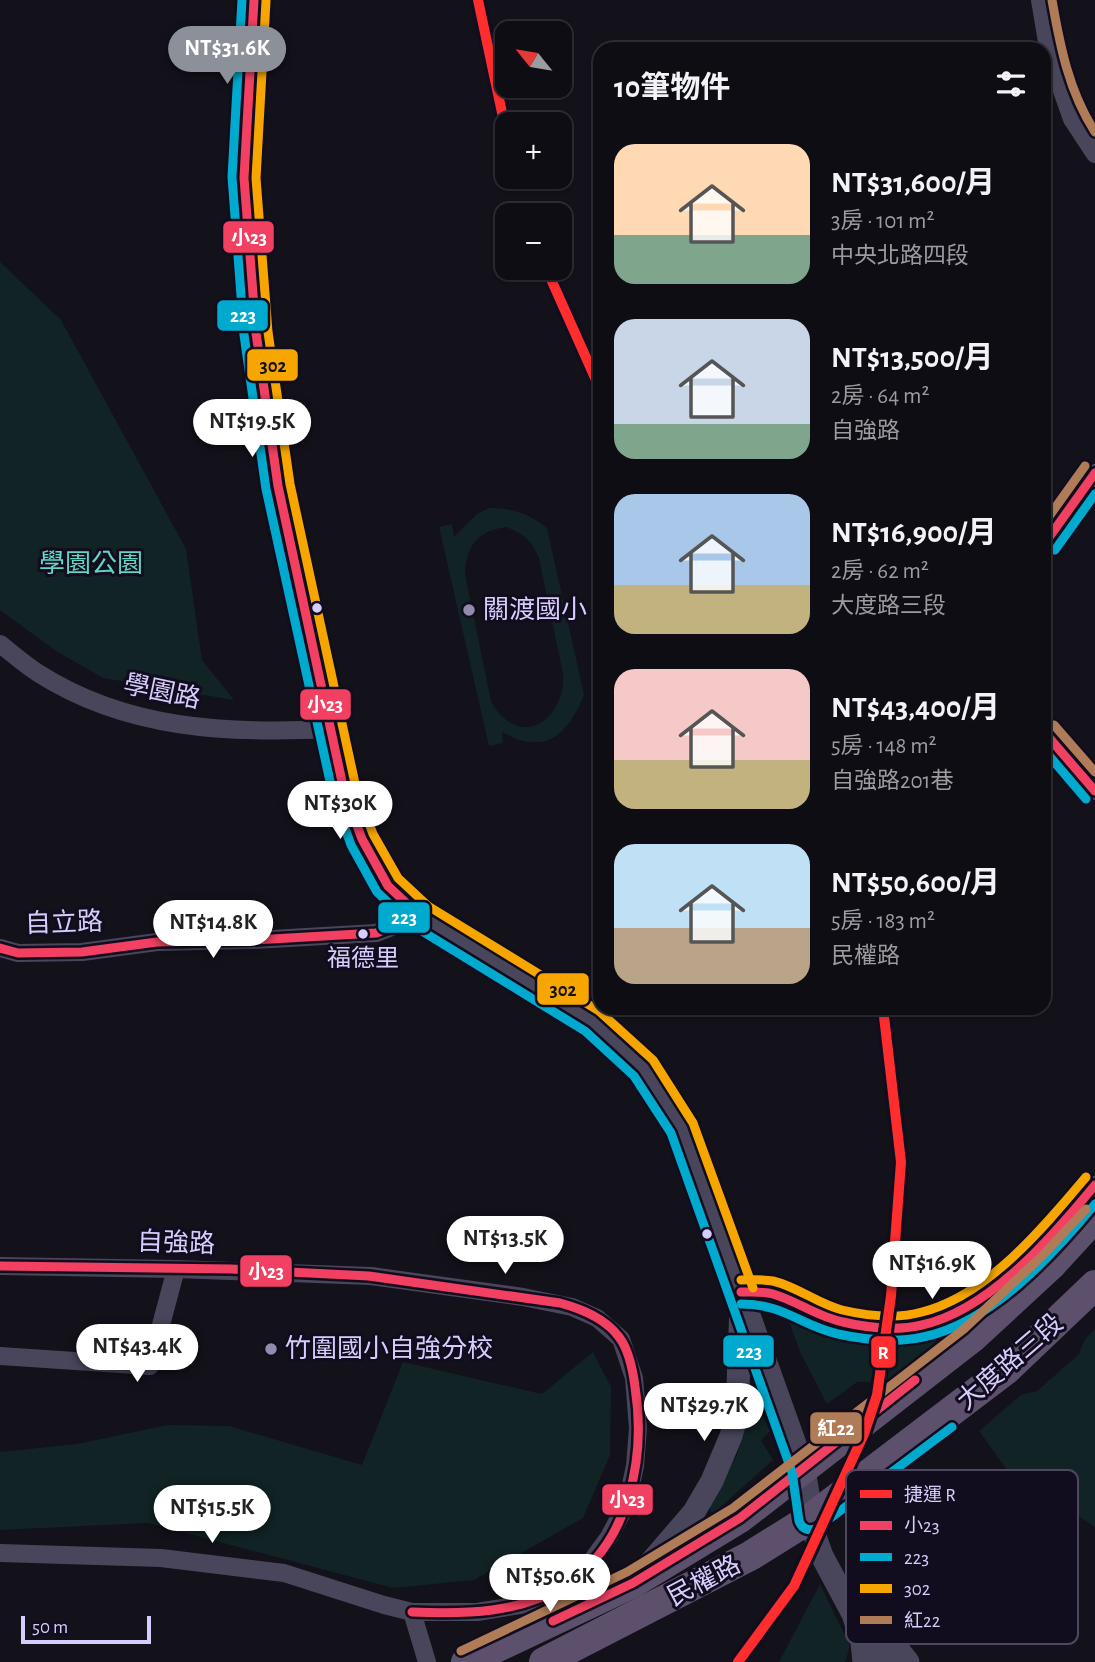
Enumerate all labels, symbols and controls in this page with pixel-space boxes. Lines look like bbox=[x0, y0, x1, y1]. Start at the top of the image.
north arrow bbox=[495, 21, 572, 98]
map controls bbox=[495, 21, 572, 280]
pin: NT$31.6K bbox=[155, 27, 299, 86]
text: NT$31.6K bbox=[184, 37, 270, 60]
icon: filters bbox=[992, 65, 1030, 103]
text: 10筆物件 bbox=[614, 73, 730, 103]
button: + bbox=[495, 112, 572, 189]
text: NT$31,600/月 bbox=[831, 168, 995, 198]
icon: home bbox=[670, 172, 754, 256]
button: − bbox=[495, 203, 572, 280]
text: 3房 · 101 m² bbox=[831, 210, 935, 233]
line badge: 小23 bbox=[222, 220, 275, 254]
text: 小23 bbox=[231, 228, 267, 248]
text: 中央北路四段 bbox=[831, 245, 969, 268]
line badge: 223 bbox=[216, 299, 269, 332]
text: 223 bbox=[230, 307, 256, 326]
text: NT$13,500/月 bbox=[831, 343, 994, 373]
icon: home bbox=[670, 347, 754, 431]
line badge: 302 bbox=[246, 348, 299, 382]
text: 302 bbox=[259, 357, 287, 376]
text: 2房 · 64 m² bbox=[831, 385, 929, 408]
pin: NT$19.5K bbox=[180, 400, 324, 459]
text: NT$19.5K bbox=[209, 410, 295, 433]
text: 自強路 bbox=[831, 420, 900, 443]
text: NT$16,900/月 bbox=[831, 518, 997, 548]
icon: home bbox=[670, 522, 754, 606]
park label: 學園公園 bbox=[39, 550, 143, 577]
text: 2房 · 62 m² bbox=[831, 560, 929, 583]
text: 大度路三段 bbox=[831, 595, 946, 618]
place label: 關渡國小 bbox=[483, 596, 587, 623]
unlabelled marker bbox=[310, 601, 324, 615]
marker: 關渡國小 bbox=[461, 602, 477, 618]
street label: 學園路 bbox=[121, 670, 203, 713]
line badge: 小23 bbox=[299, 688, 352, 721]
text: NT$43,400/月 bbox=[831, 693, 1000, 723]
text: 小23 bbox=[307, 695, 343, 715]
icon: home bbox=[670, 697, 754, 781]
text: 5房 · 148 m² bbox=[831, 735, 937, 758]
text: 自強路201巷 bbox=[831, 770, 954, 793]
pin: NT$30K bbox=[283, 782, 397, 841]
text: NT$30K bbox=[303, 792, 377, 815]
text: NT$50,600/月 bbox=[831, 868, 1000, 898]
icon: home bbox=[670, 872, 754, 956]
pin: NT$14.8K bbox=[141, 900, 285, 960]
line badge: 223 bbox=[377, 901, 431, 934]
street label: 自立路 bbox=[25, 908, 103, 937]
text: 223 bbox=[391, 909, 417, 928]
text: 5房 · 183 m² bbox=[831, 910, 935, 933]
text: NT$14.8K bbox=[169, 911, 257, 934]
marker: 福德里 bbox=[356, 927, 370, 941]
place label: 福德里 bbox=[327, 945, 399, 971]
text: 民權路 bbox=[831, 945, 900, 968]
line badge: 302 bbox=[536, 972, 590, 1006]
text: 302 bbox=[549, 981, 577, 1000]
pin: NT$13.5K bbox=[433, 1216, 577, 1276]
text: NT$13.5K bbox=[463, 1227, 547, 1250]
unlabelled marker bbox=[700, 1227, 714, 1241]
street label: 自強路 bbox=[137, 1228, 215, 1257]
pin: NT$16.9K bbox=[860, 1242, 1004, 1301]
text: NT$16.9K bbox=[889, 1252, 975, 1275]
line badge: 小23 bbox=[239, 1254, 293, 1288]
text: 小23 bbox=[248, 1262, 284, 1282]
street label: 大度路三段 bbox=[951, 1308, 1068, 1414]
pin: NT$43.4K bbox=[65, 1324, 209, 1384]
place label: 竹圍國小自強分校 bbox=[285, 1334, 493, 1362]
line badge: 223 bbox=[722, 1334, 775, 1368]
text: NT$43.4K bbox=[92, 1335, 182, 1358]
line badge: R bbox=[870, 1335, 897, 1369]
marker: 竹圍國小自強分校 bbox=[263, 1341, 279, 1357]
text: 223 bbox=[736, 1343, 762, 1362]
text: R bbox=[877, 1344, 889, 1363]
pin: NT$29.7K bbox=[632, 1384, 776, 1443]
text: NT$29.7K bbox=[660, 1394, 748, 1417]
line badge: 紅22 bbox=[809, 1411, 863, 1445]
text: 紅22 bbox=[818, 1418, 854, 1439]
legend bbox=[846, 1470, 1078, 1644]
line badge: 小23 bbox=[601, 1483, 654, 1516]
text: 捷運 R bbox=[904, 1485, 956, 1505]
pin: NT$15.5K bbox=[140, 1486, 284, 1545]
text: 小23 bbox=[609, 1490, 645, 1510]
text: NT$15.5K bbox=[170, 1496, 254, 1519]
text: 小23 bbox=[904, 1515, 939, 1536]
street label: 民權路 bbox=[663, 1549, 745, 1611]
text: 223 bbox=[904, 1549, 929, 1568]
pin: NT$50.6K bbox=[478, 1554, 622, 1614]
text: NT$50.6K bbox=[505, 1565, 595, 1588]
text: 302 bbox=[904, 1580, 931, 1599]
text: 紅22 bbox=[904, 1611, 941, 1631]
scale bar bbox=[21, 1613, 150, 1645]
text: 50 m bbox=[32, 1618, 68, 1637]

